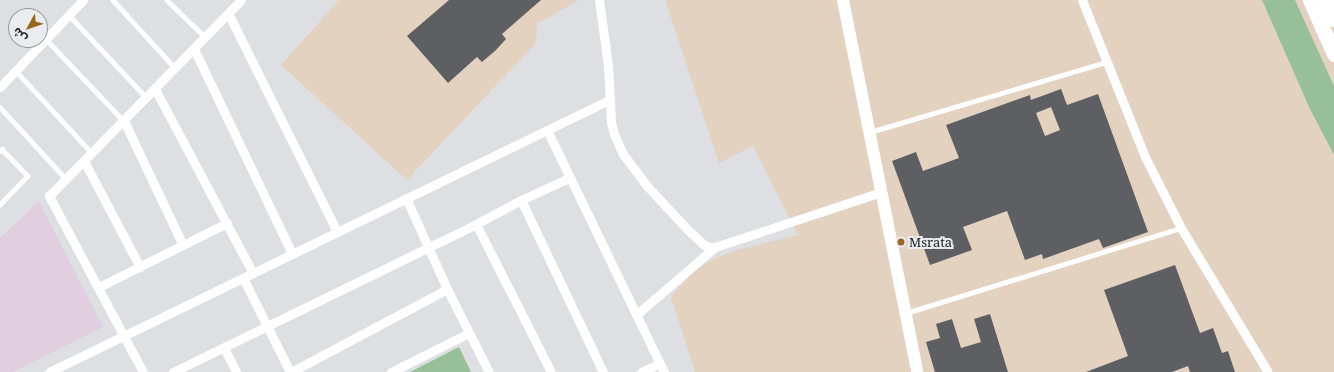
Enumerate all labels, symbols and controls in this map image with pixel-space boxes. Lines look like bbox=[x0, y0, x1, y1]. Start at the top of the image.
north arrow bbox=[8, 8, 48, 48]
text: ش bbox=[9, 25, 30, 46]
place label: Msrata bbox=[909, 234, 952, 250]
marker: Msrata bbox=[896, 237, 906, 247]

